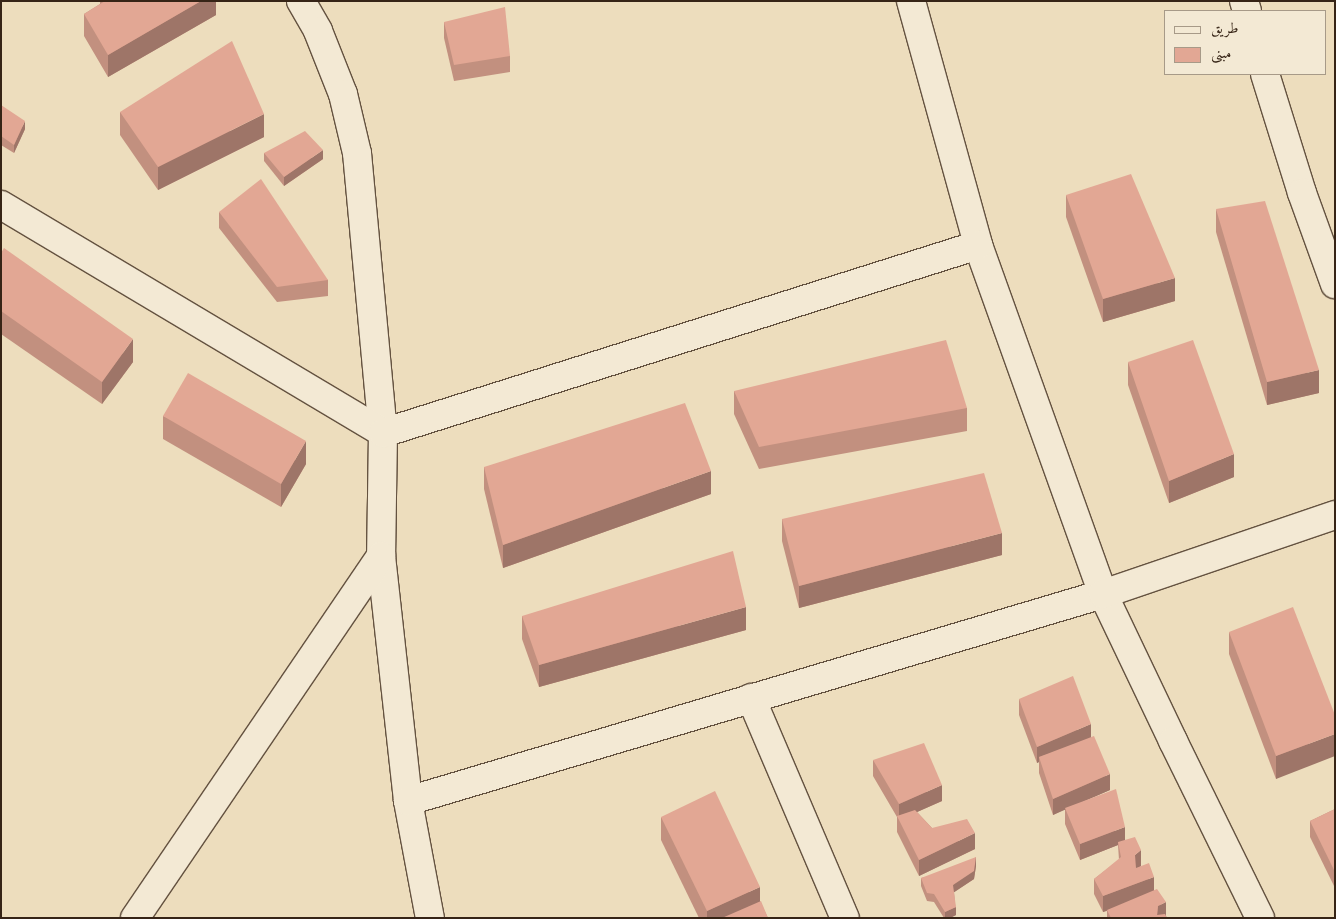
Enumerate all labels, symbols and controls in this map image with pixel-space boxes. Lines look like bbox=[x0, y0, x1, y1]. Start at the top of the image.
legend bbox=[1164, 10, 1326, 75]
text: طريق bbox=[1211, 19, 1238, 38]
text: مبنى bbox=[1211, 44, 1231, 63]

